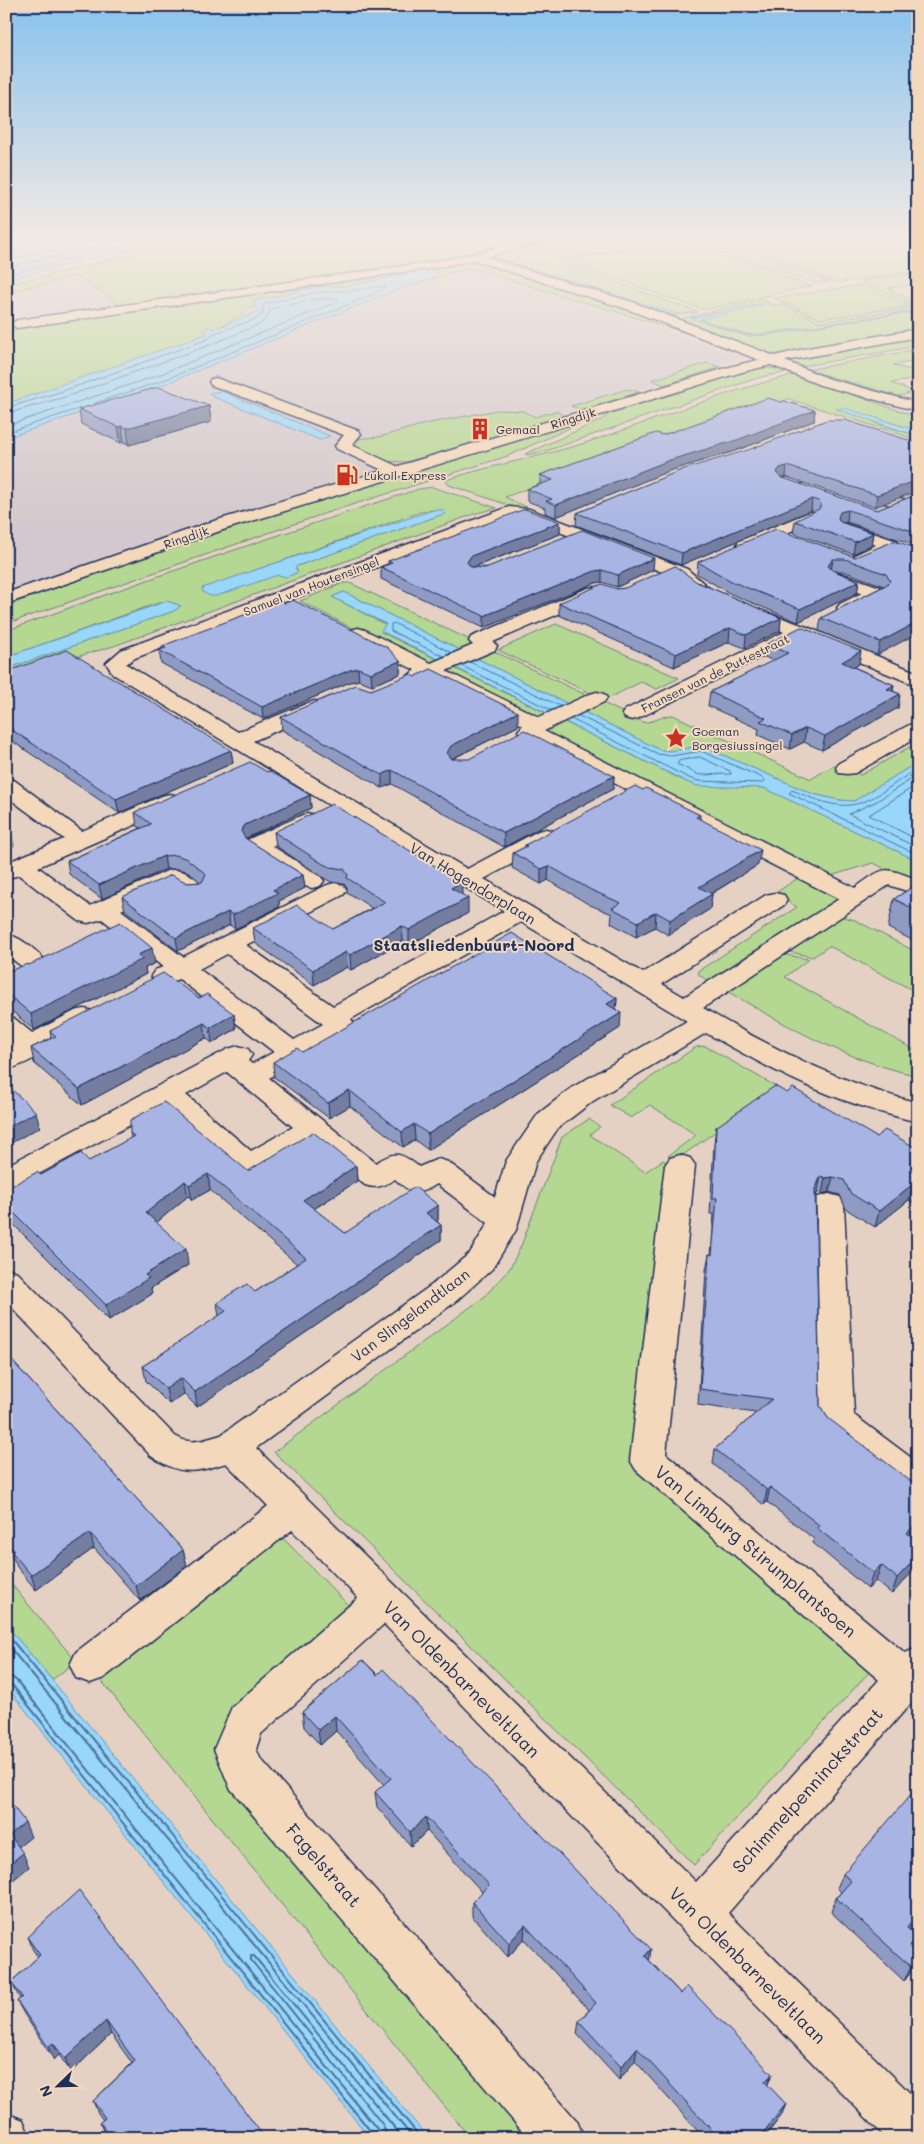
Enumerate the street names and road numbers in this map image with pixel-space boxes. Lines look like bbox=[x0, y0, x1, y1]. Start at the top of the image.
street label: Ringdijk bbox=[548, 404, 598, 432]
street label: Ringdijk bbox=[161, 522, 211, 552]
street label: Samuel van Houtensingel bbox=[241, 553, 381, 619]
street label: Fransen van de Puttestraat bbox=[638, 630, 792, 716]
street label: Van Hogendorplaan bbox=[406, 837, 540, 929]
street label: Van Slingelandtlaan bbox=[347, 1264, 473, 1366]
street label: Van Limburg Stirumplantsoen bbox=[650, 1459, 862, 1643]
street label: Van Oldenbarneveltlaan bbox=[378, 1595, 546, 1763]
street label: Schimmelpenninckstraat bbox=[726, 1702, 888, 1878]
street label: Fagelstraat bbox=[281, 1818, 367, 1912]
street label: Van Oldenbarneveltlaan bbox=[664, 1881, 832, 2049]

